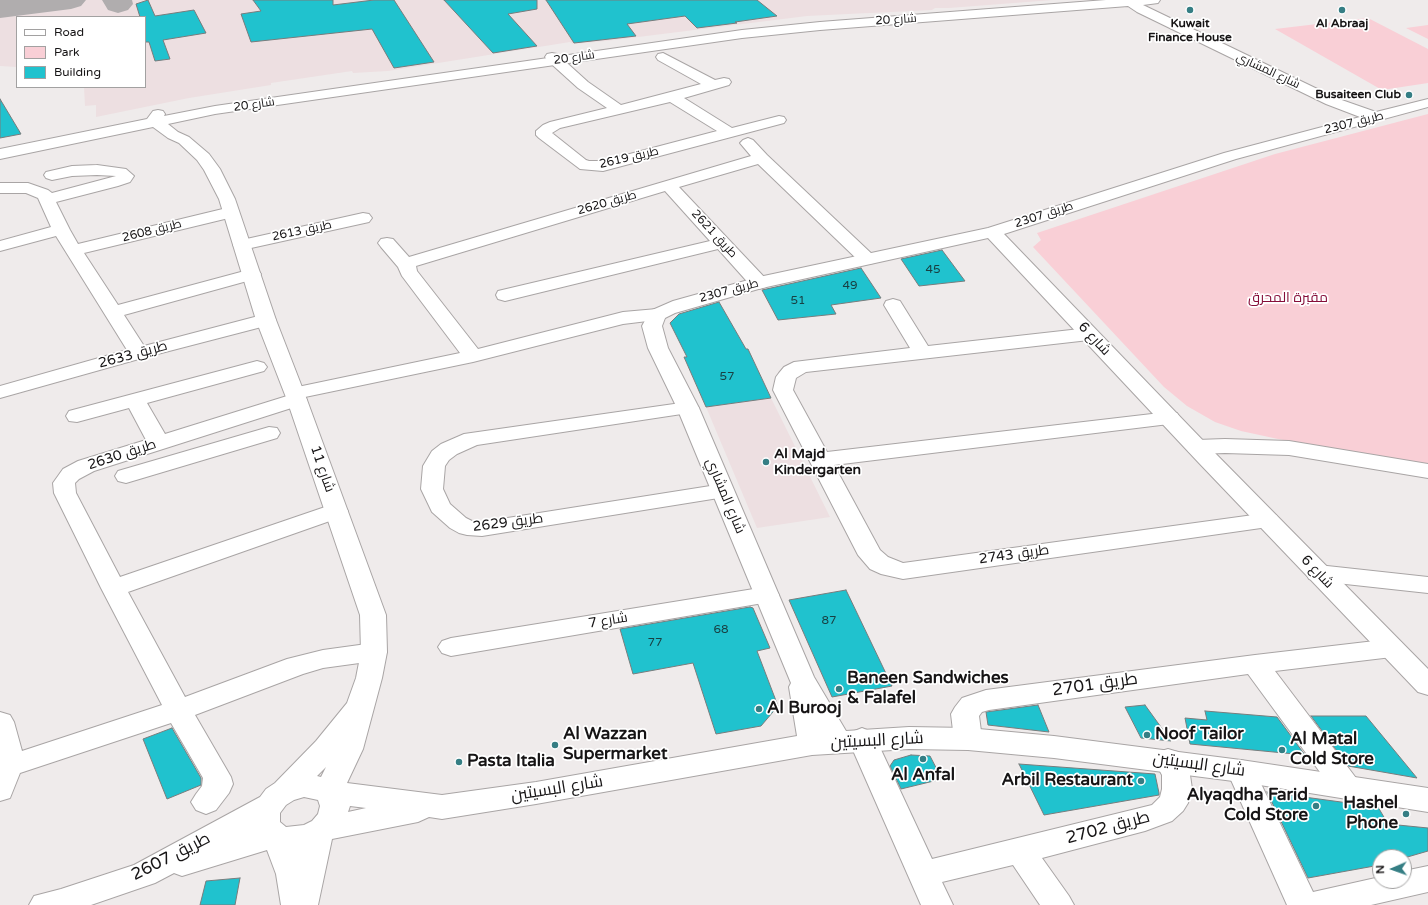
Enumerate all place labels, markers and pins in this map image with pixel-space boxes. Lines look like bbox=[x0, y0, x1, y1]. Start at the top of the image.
marker: Kuwait Finance House bbox=[1185, 5, 1195, 15]
marker: Al Abraaj bbox=[1337, 5, 1347, 15]
place label: Kuwait Finance House bbox=[1148, 17, 1232, 45]
place label: Al Abraaj bbox=[1316, 17, 1368, 31]
place label: Busaiteen Club bbox=[1315, 88, 1401, 102]
marker: Busaiteen Club bbox=[1404, 90, 1414, 100]
place label: Al Majd Kindergarten bbox=[774, 446, 861, 478]
marker: Al Majd Kindergarten bbox=[761, 457, 771, 467]
place label: Baneen Sandwiches & Falafel bbox=[847, 669, 1009, 709]
marker: Baneen Sandwiches & Falafel bbox=[834, 684, 844, 694]
place label: Al Burooj bbox=[767, 699, 841, 719]
marker: Al Burooj bbox=[754, 704, 764, 714]
place label: Al Wazzan Supermarket bbox=[563, 725, 667, 765]
place label: Noof Tailor bbox=[1155, 725, 1244, 745]
marker: Noof Tailor bbox=[1142, 730, 1152, 740]
place label: Al Matal Cold Store bbox=[1290, 730, 1374, 770]
marker: Al Wazzan Supermarket bbox=[550, 740, 560, 750]
marker: Al Matal Cold Store bbox=[1277, 745, 1287, 755]
place label: Pasta Italia bbox=[467, 752, 555, 772]
marker: Al Anfal bbox=[918, 754, 928, 764]
marker: Pasta Italia bbox=[454, 757, 464, 767]
place label: Al Anfal bbox=[891, 766, 955, 786]
place label: Arbil Restaurant bbox=[1001, 771, 1133, 791]
marker: Arbil Restaurant bbox=[1136, 776, 1146, 786]
place label: Alyaqdha Farid Cold Store bbox=[1187, 786, 1308, 826]
place label: Hashel Phone bbox=[1343, 794, 1398, 834]
marker: Alyaqdha Farid Cold Store bbox=[1311, 801, 1321, 811]
marker: Hashel Phone bbox=[1401, 809, 1411, 819]

